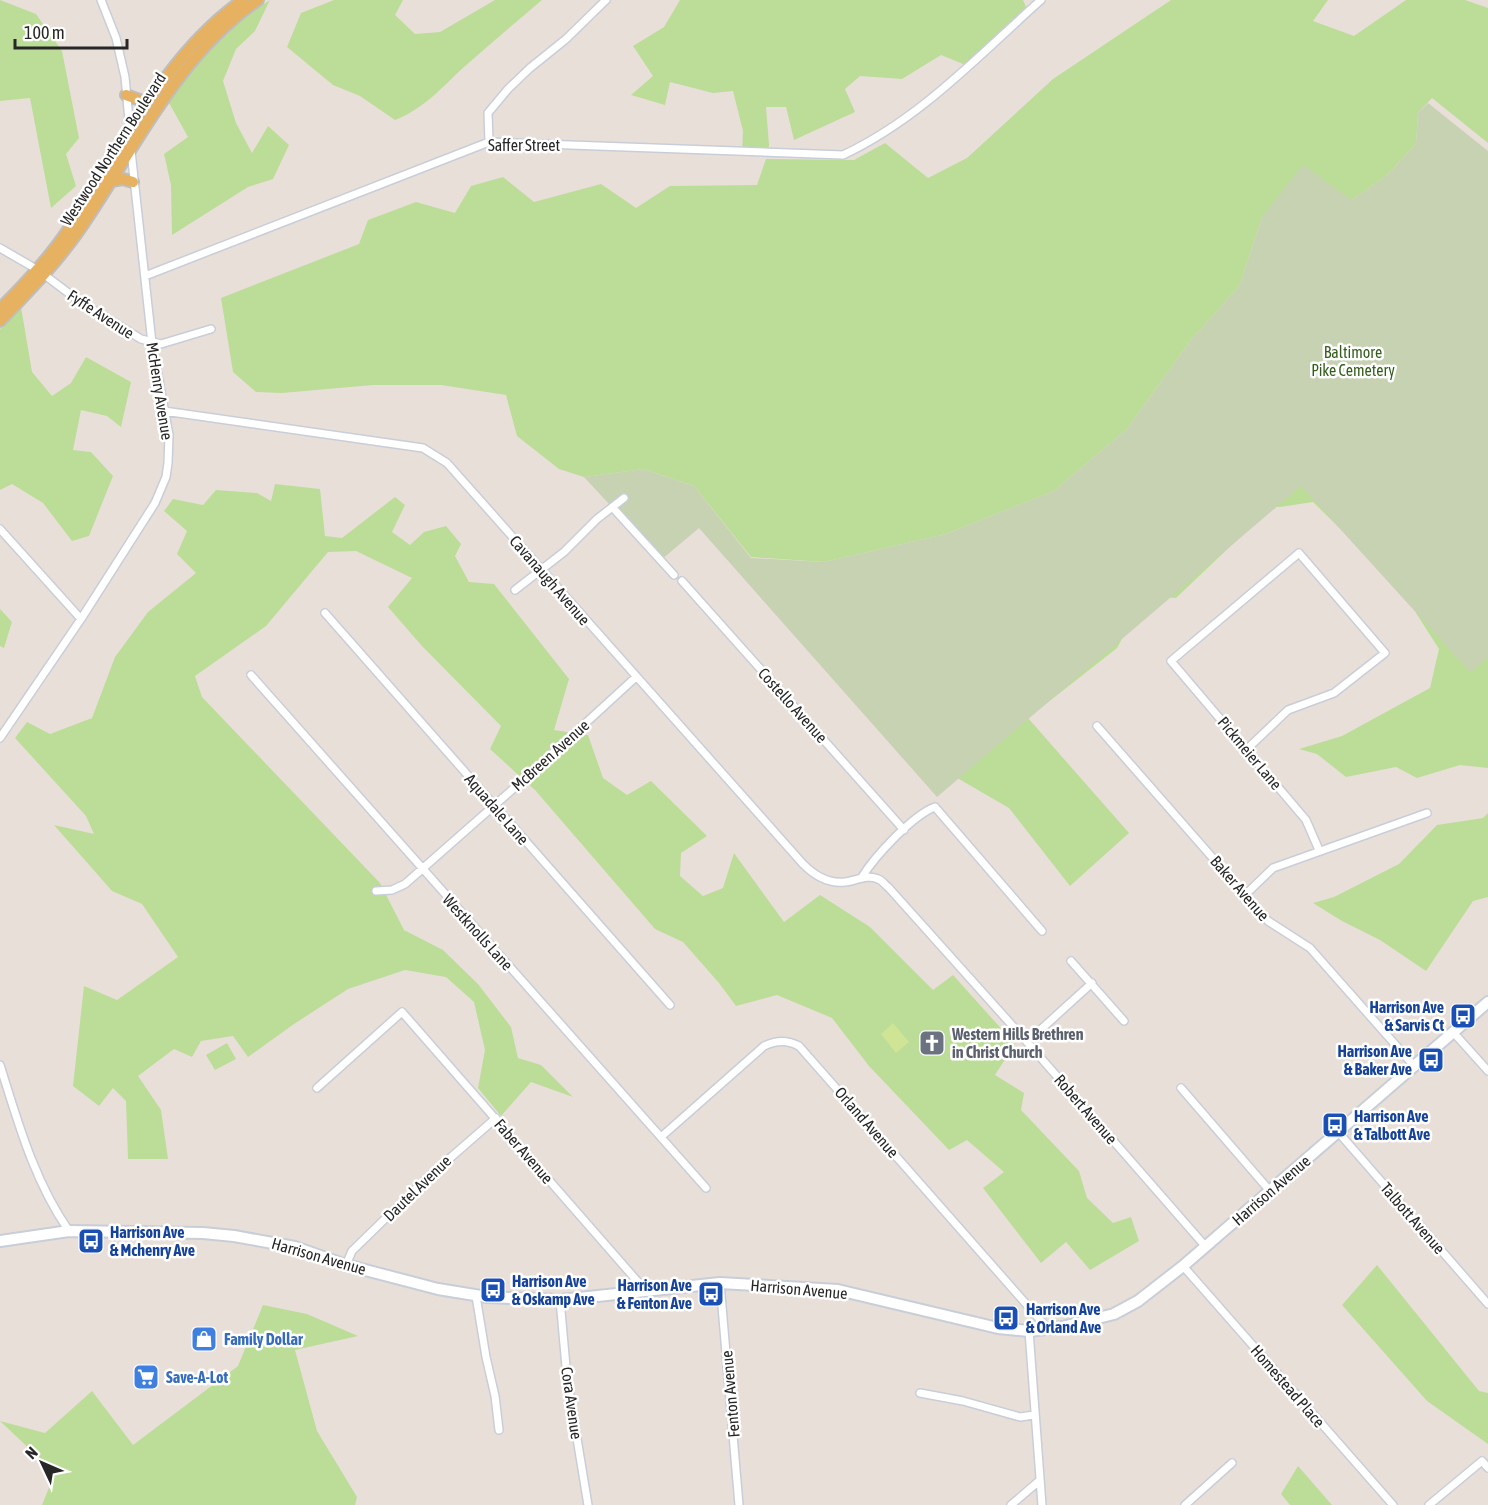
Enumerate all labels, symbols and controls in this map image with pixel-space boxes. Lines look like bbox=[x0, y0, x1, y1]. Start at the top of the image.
scale bar bbox=[15, 12, 128, 50]
text: 100 m bbox=[24, 22, 65, 43]
street label: Westwood Northern Boulevard bbox=[57, 69, 169, 229]
street label: Saffer Street bbox=[488, 136, 560, 154]
street label: Fyffe Avenue bbox=[64, 286, 138, 343]
street label: McHenry Avenue bbox=[142, 341, 177, 441]
park label: Baltimore Pike Cemetery bbox=[1311, 343, 1395, 380]
street label: Cavanaugh Avenue bbox=[506, 532, 594, 629]
street label: Costello Avenue bbox=[755, 664, 831, 746]
street label: Pickmeier Lane bbox=[1214, 713, 1286, 793]
street label: McBreen Avenue bbox=[508, 716, 592, 794]
street label: Aquadale Lane bbox=[461, 770, 533, 849]
street label: Baker Avenue bbox=[1207, 852, 1273, 924]
street label: Westknolls Lane bbox=[439, 890, 517, 974]
place label: Harrison Ave & Sarvis Ct bbox=[1369, 998, 1444, 1034]
bus stop icon: Harrison Ave & Sarvis Ct bbox=[1448, 1001, 1478, 1031]
place label: Western Hills Brethren in Christ Church bbox=[951, 1025, 1084, 1061]
church icon: Western Hills Brethren in Christ Church bbox=[917, 1028, 947, 1058]
place label: Harrison Ave & Baker Ave bbox=[1337, 1042, 1412, 1078]
bus stop icon: Harrison Ave & Baker Ave bbox=[1416, 1045, 1446, 1075]
street label: Robert Avenue bbox=[1051, 1071, 1121, 1147]
street label: Orland Avenue bbox=[831, 1083, 903, 1161]
place label: Harrison Ave & Talbott Ave bbox=[1354, 1107, 1430, 1143]
bus stop icon: Harrison Ave & Talbott Ave bbox=[1320, 1110, 1350, 1140]
street label: Faber Avenue bbox=[491, 1115, 557, 1187]
street label: Dautel Avenue bbox=[380, 1151, 454, 1225]
street label: Harrison Avenue bbox=[1228, 1151, 1314, 1229]
street label: Talbott Avenue bbox=[1377, 1179, 1449, 1257]
place label: Harrison Ave & Mchenry Ave bbox=[110, 1223, 195, 1259]
bus stop icon: Harrison Ave & Mchenry Ave bbox=[76, 1226, 106, 1256]
street label: Harrison Avenue bbox=[270, 1234, 368, 1278]
place label: Harrison Ave & Oskamp Ave bbox=[512, 1272, 595, 1308]
bus stop icon: Harrison Ave & Oskamp Ave bbox=[478, 1275, 508, 1305]
place label: Harrison Ave & Fenton Ave bbox=[617, 1276, 692, 1312]
street label: Harrison Avenue bbox=[750, 1276, 848, 1302]
bus stop icon: Harrison Ave & Fenton Ave bbox=[696, 1279, 726, 1309]
place label: Harrison Ave & Orland Ave bbox=[1026, 1300, 1101, 1336]
bus stop icon: Harrison Ave & Orland Ave bbox=[991, 1303, 1021, 1333]
shop icon: Family Dollar bbox=[189, 1324, 219, 1354]
place label: Family Dollar bbox=[224, 1330, 303, 1348]
street label: Homestead Place bbox=[1247, 1341, 1329, 1431]
street label: Fenton Avenue bbox=[717, 1350, 743, 1438]
supermarket icon: Save-A-Lot bbox=[131, 1362, 161, 1392]
street label: Cora Avenue bbox=[558, 1366, 586, 1440]
place label: Save-A-Lot bbox=[166, 1368, 228, 1386]
north arrow bbox=[12, 1433, 72, 1493]
text: N bbox=[21, 1443, 41, 1462]

